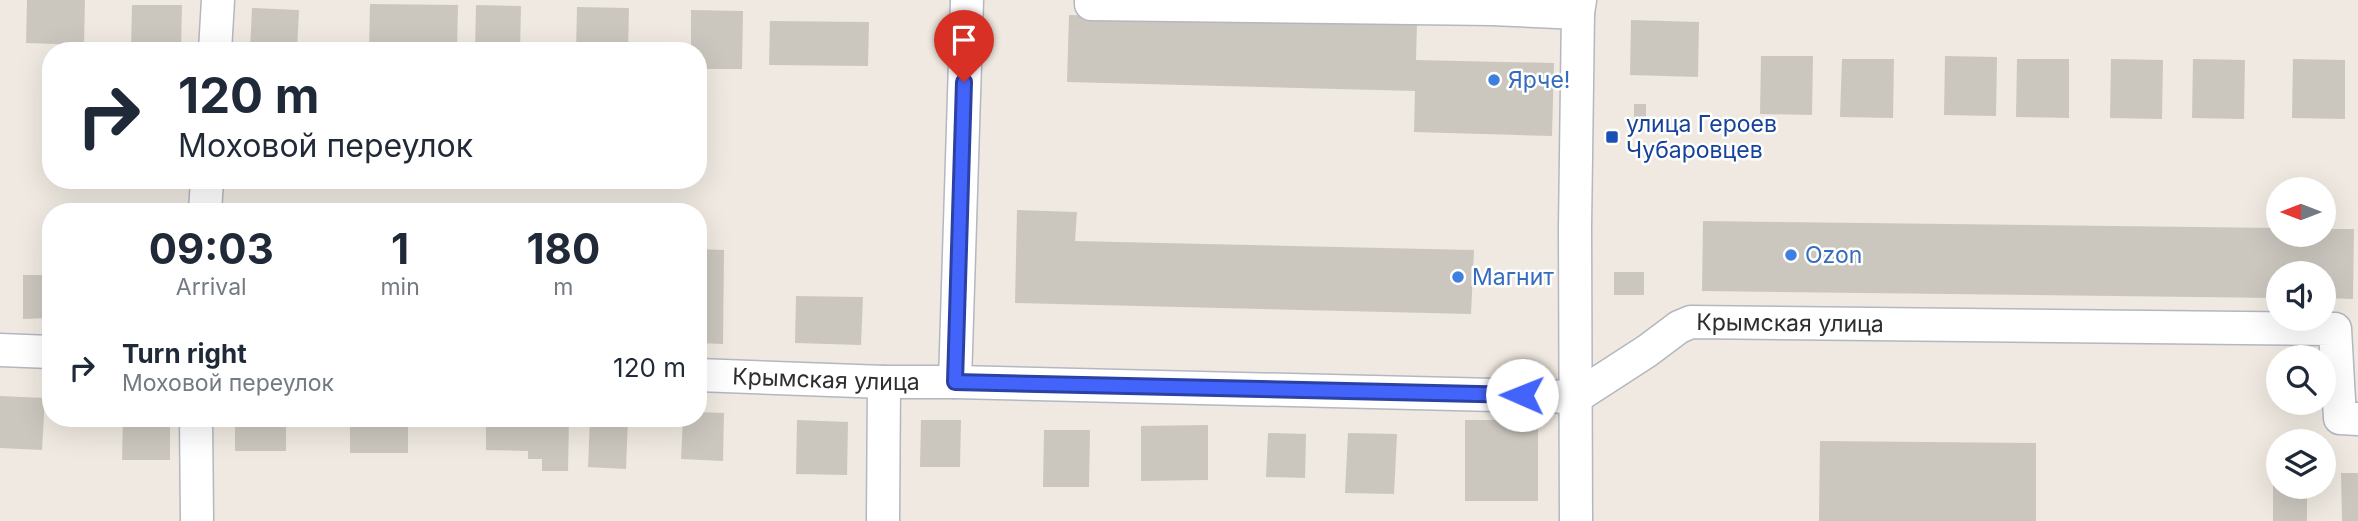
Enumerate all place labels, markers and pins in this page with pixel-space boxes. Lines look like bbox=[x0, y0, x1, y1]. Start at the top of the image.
pin bbox=[934, 10, 994, 82]
place label: Ярче! bbox=[1508, 66, 1570, 94]
marker: Ярче! bbox=[1486, 72, 1502, 88]
place label: улица Героев Чубаровцев bbox=[1626, 110, 1777, 164]
marker: улица Героев Чубаровцев bbox=[1604, 129, 1620, 145]
place label: Ozon bbox=[1805, 241, 1862, 269]
marker: Ozon bbox=[1783, 247, 1799, 263]
place label: Магнит bbox=[1472, 263, 1554, 291]
marker: Магнит bbox=[1450, 269, 1466, 285]

